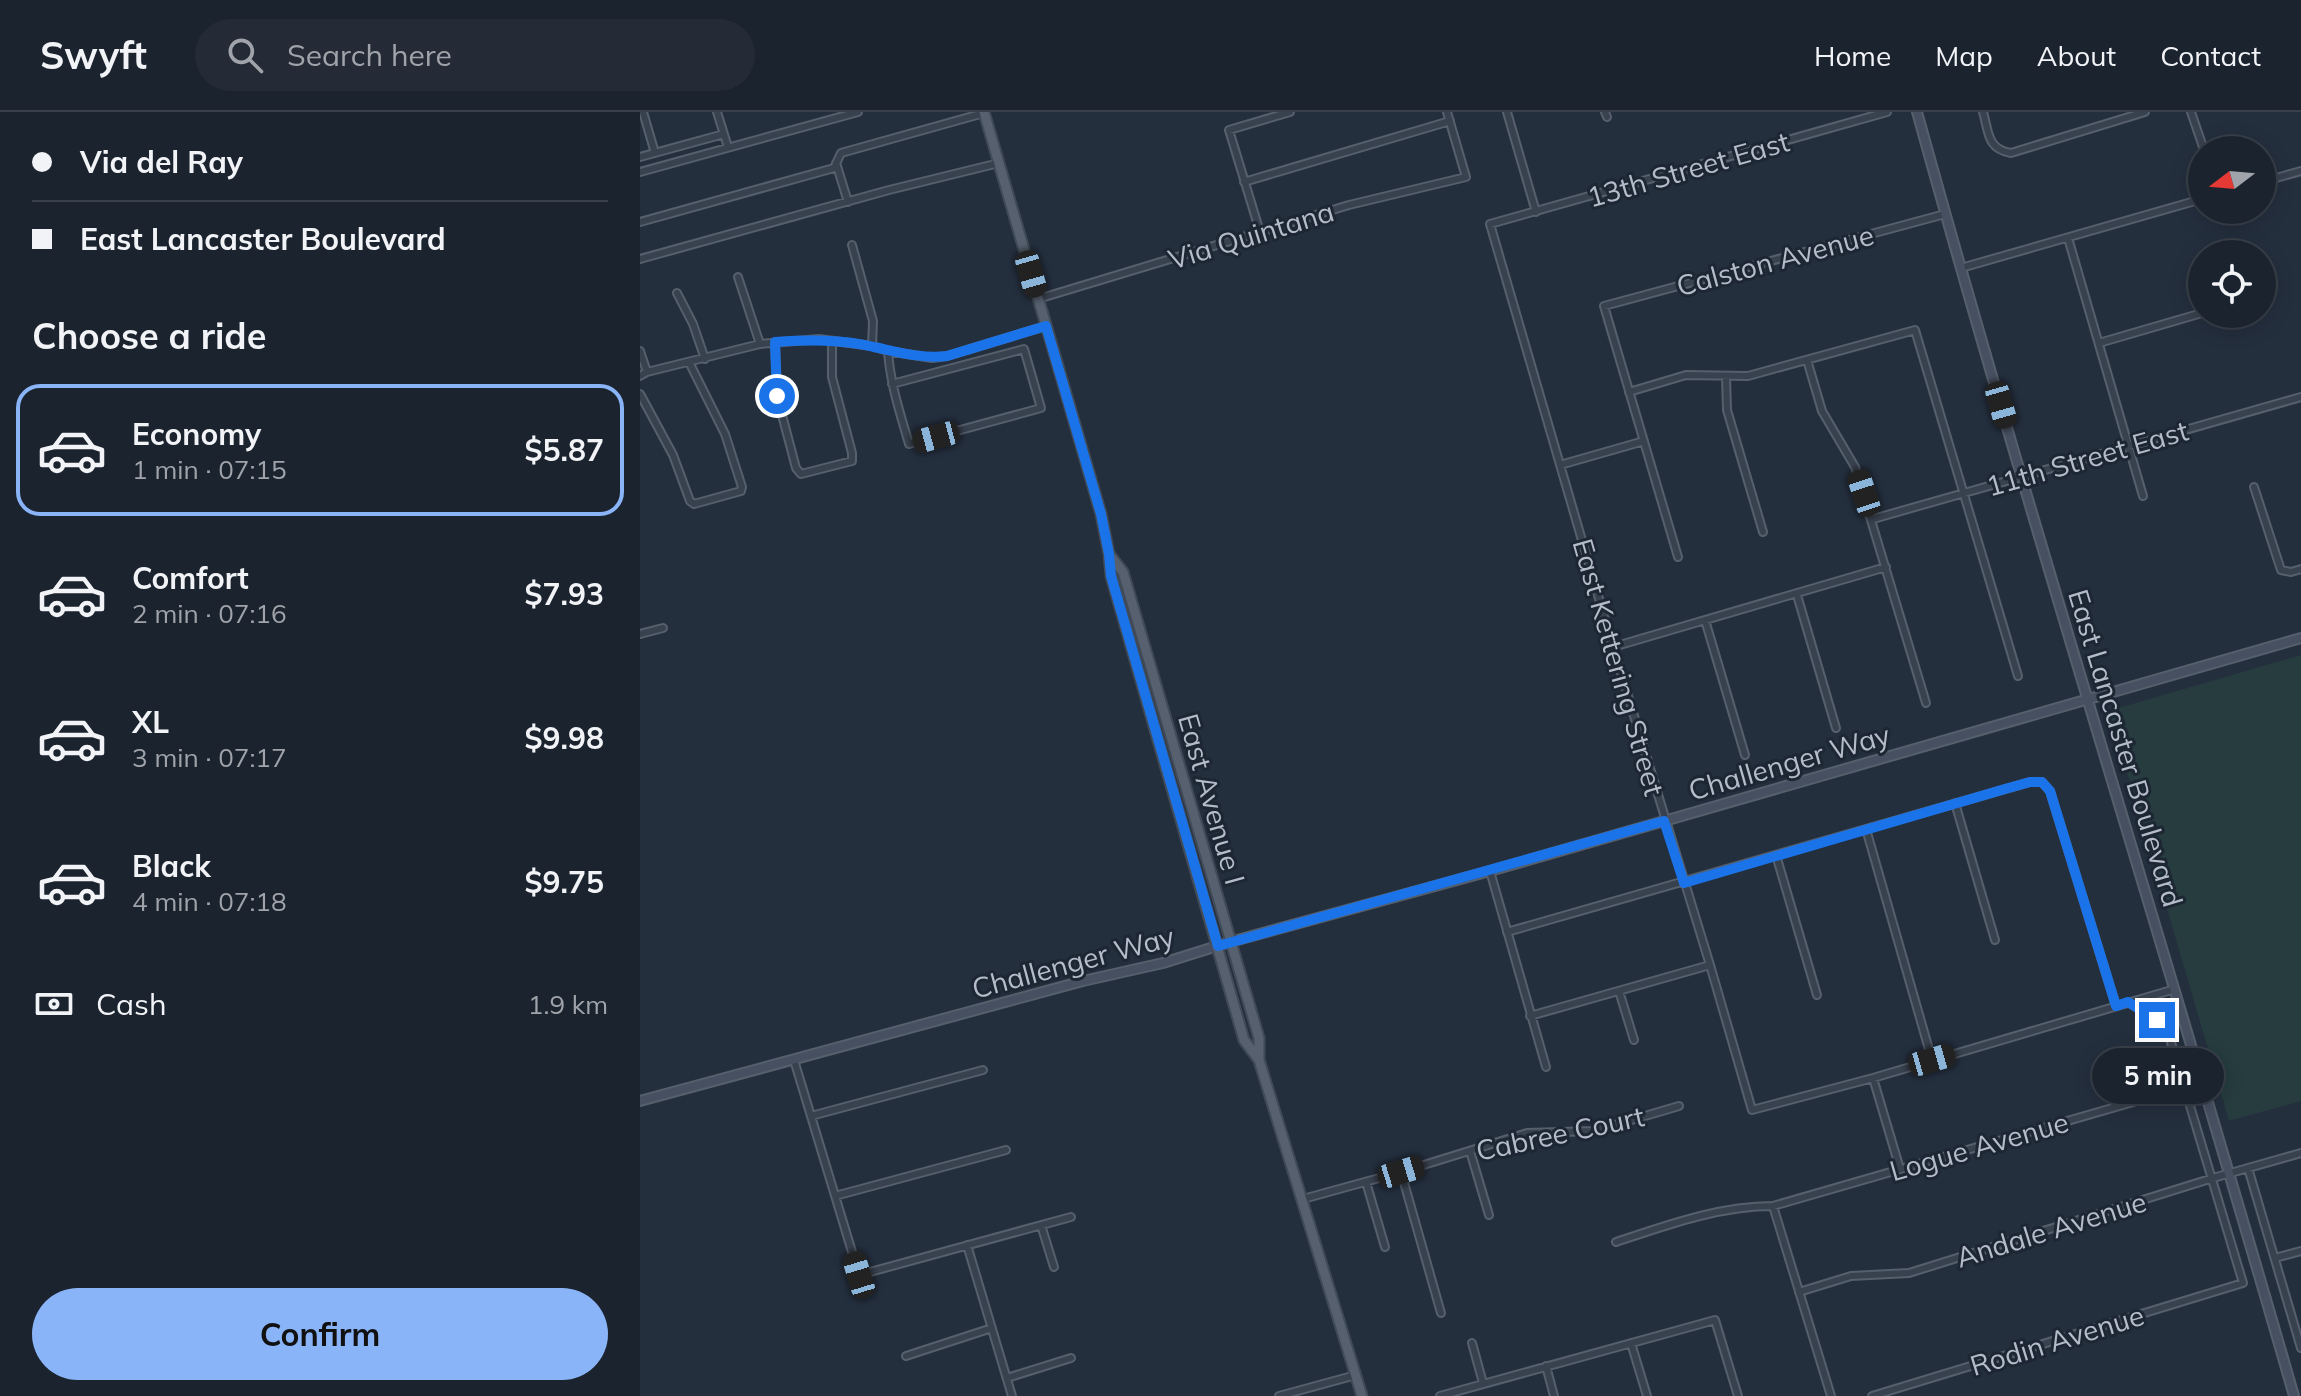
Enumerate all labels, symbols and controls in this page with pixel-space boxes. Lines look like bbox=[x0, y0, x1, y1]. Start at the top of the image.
search box bbox=[195, 19, 755, 91]
text: Swyft bbox=[40, 31, 147, 79]
icon: search bbox=[223, 33, 267, 77]
text: Search here bbox=[287, 36, 452, 74]
text: Home bbox=[1814, 38, 1891, 73]
text: Map bbox=[1935, 38, 1993, 73]
text: About bbox=[2037, 38, 2116, 73]
text: Contact bbox=[2160, 38, 2261, 73]
street label: 13th Street East bbox=[1583, 123, 1793, 215]
north arrow bbox=[2188, 136, 2276, 224]
map controls bbox=[2188, 136, 2276, 328]
text: Via del Ray bbox=[80, 143, 243, 181]
street label: Via Quintana bbox=[1164, 193, 1338, 277]
street label: Calston Avenue bbox=[1673, 217, 1877, 303]
text: East Lancaster Boulevard bbox=[80, 220, 446, 258]
button: locate bbox=[2188, 240, 2276, 328]
car bbox=[1013, 248, 1049, 300]
text: Choose a ride bbox=[32, 313, 266, 358]
route start bbox=[759, 378, 795, 414]
car bbox=[1983, 379, 2019, 431]
street label: 11th Street East bbox=[1982, 412, 2192, 504]
icon: car bbox=[36, 414, 108, 486]
text: Economy bbox=[132, 415, 261, 453]
car bbox=[910, 419, 962, 455]
text: $5.87 bbox=[525, 431, 604, 469]
text: 1 min · 07:15 bbox=[132, 453, 287, 486]
car bbox=[1845, 466, 1883, 520]
street label: East Kettering Street bbox=[1566, 534, 1673, 800]
icon: car bbox=[36, 558, 108, 630]
text: Comfort bbox=[132, 559, 249, 597]
text: $7.93 bbox=[525, 575, 604, 613]
street label: East Lancaster Boulevard bbox=[2061, 585, 2191, 911]
text: 2 min · 07:16 bbox=[132, 597, 287, 630]
icon: car bbox=[36, 702, 108, 774]
text: XL bbox=[132, 703, 169, 741]
street label: East Avenue I bbox=[1171, 710, 1253, 888]
street label: Challenger Way bbox=[1684, 716, 1894, 807]
text: $9.98 bbox=[525, 719, 604, 757]
text: 3 min · 07:17 bbox=[132, 741, 287, 774]
icon: car bbox=[36, 846, 108, 918]
text: Black bbox=[132, 847, 211, 885]
text: $9.75 bbox=[525, 863, 604, 901]
text: 4 min · 07:18 bbox=[132, 885, 287, 918]
street label: Challenger Way bbox=[968, 918, 1178, 1006]
icon: cash bbox=[32, 982, 76, 1026]
text: Cash bbox=[96, 985, 167, 1023]
text: 1.9 km bbox=[528, 988, 608, 1021]
route end bbox=[2139, 1002, 2175, 1038]
car bbox=[1906, 1042, 1958, 1078]
callout: 5 min bbox=[2091, 1048, 2223, 1104]
text: 5 min bbox=[2124, 1059, 2192, 1092]
street label: Cabree Court bbox=[1473, 1098, 1647, 1168]
street label: Logue Avenue bbox=[1886, 1104, 2072, 1188]
car bbox=[1375, 1154, 1427, 1190]
street label: Andale Avenue bbox=[1952, 1183, 2150, 1275]
car bbox=[841, 1249, 877, 1301]
button: Confirm bbox=[32, 1288, 608, 1380]
street label: Rodin Avenue bbox=[1966, 1297, 2148, 1383]

